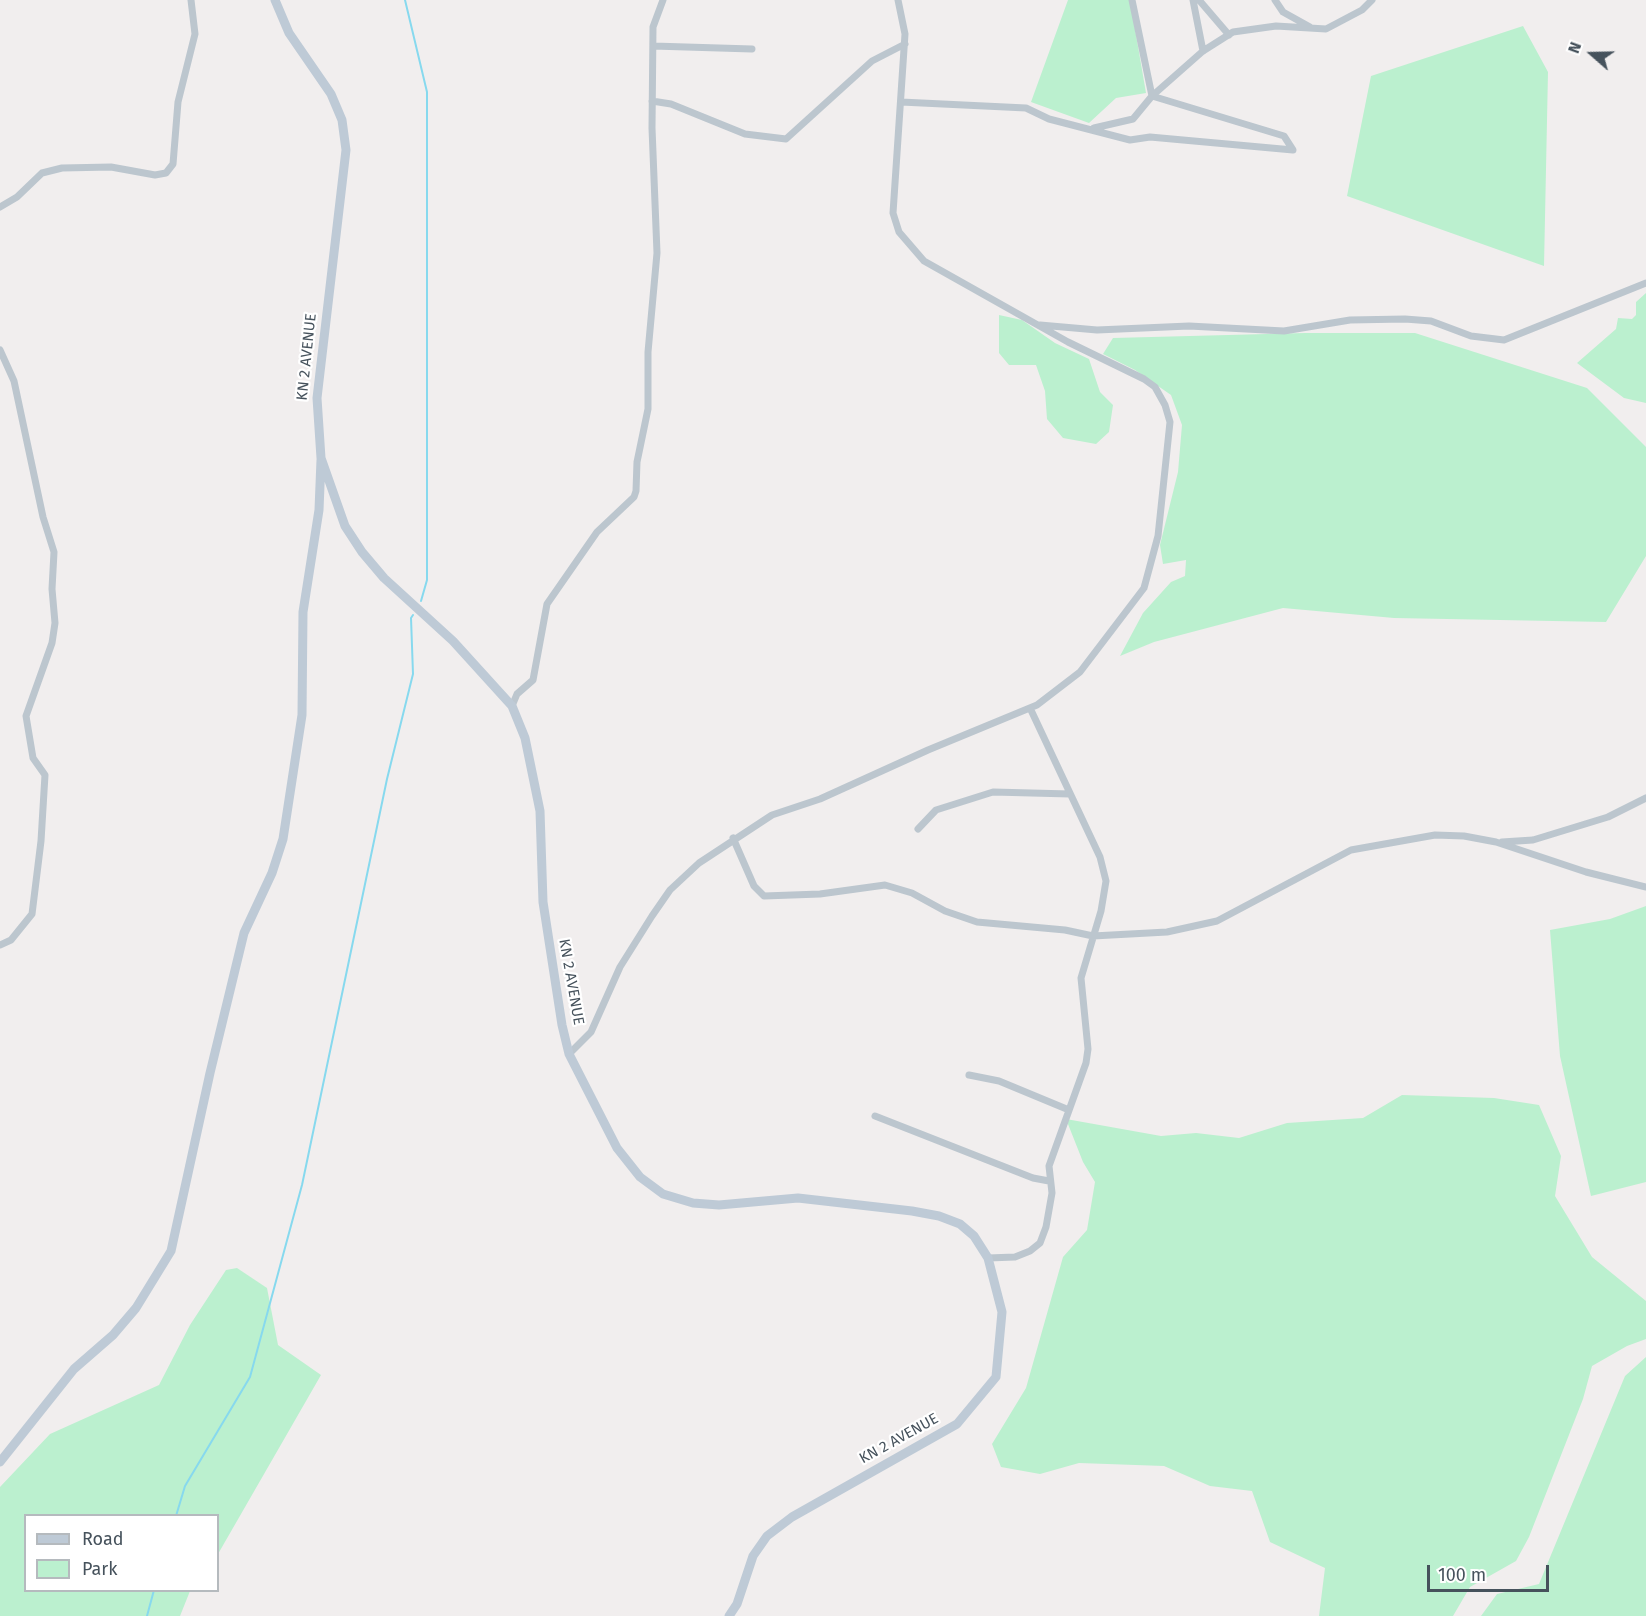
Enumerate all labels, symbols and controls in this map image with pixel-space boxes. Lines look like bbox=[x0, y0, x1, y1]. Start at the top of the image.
north arrow bbox=[1562, 24, 1622, 84]
text: N bbox=[1564, 39, 1585, 56]
street label: KN 2 AVENUE bbox=[293, 313, 321, 401]
street label: KN 2 AVENUE bbox=[555, 937, 587, 1027]
street label: KN 2 AVENUE bbox=[856, 1410, 942, 1468]
legend bbox=[24, 1514, 219, 1592]
text: Road bbox=[82, 1528, 124, 1550]
scale bar bbox=[1430, 1553, 1552, 1591]
text: Park bbox=[82, 1558, 117, 1580]
text: 100 m bbox=[1438, 1564, 1486, 1586]

